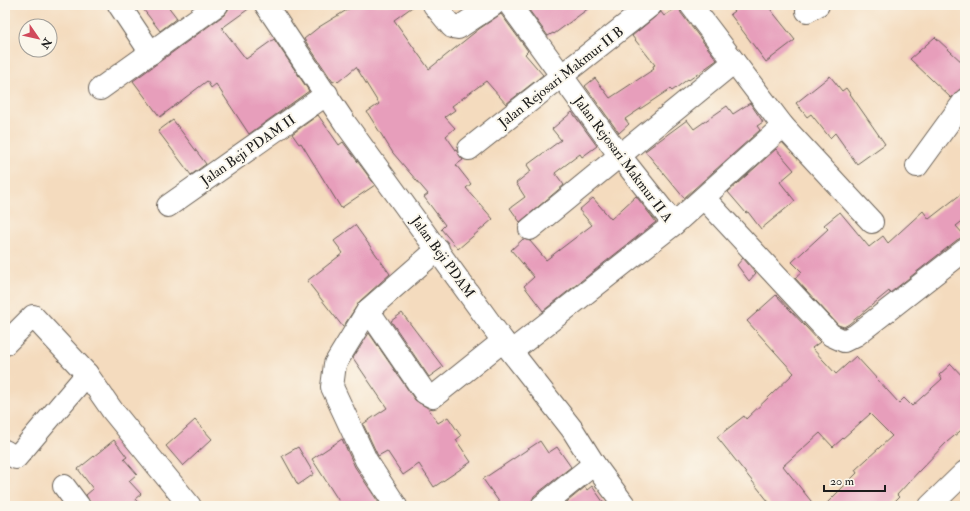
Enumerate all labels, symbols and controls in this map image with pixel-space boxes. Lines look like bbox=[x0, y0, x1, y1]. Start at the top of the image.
north arrow bbox=[18, 18, 58, 58]
street label: Jalan Rejosari Makmur II B bbox=[494, 23, 627, 132]
text: N bbox=[37, 35, 55, 52]
street label: Jalan Rejosari Makmur II A bbox=[569, 92, 676, 226]
street label: Jalan Beji PDAM II bbox=[197, 111, 299, 190]
street label: Jalan Beji PDAM bbox=[407, 212, 479, 302]
scale bar bbox=[824, 467, 885, 493]
text: 20 m bbox=[830, 474, 855, 489]

